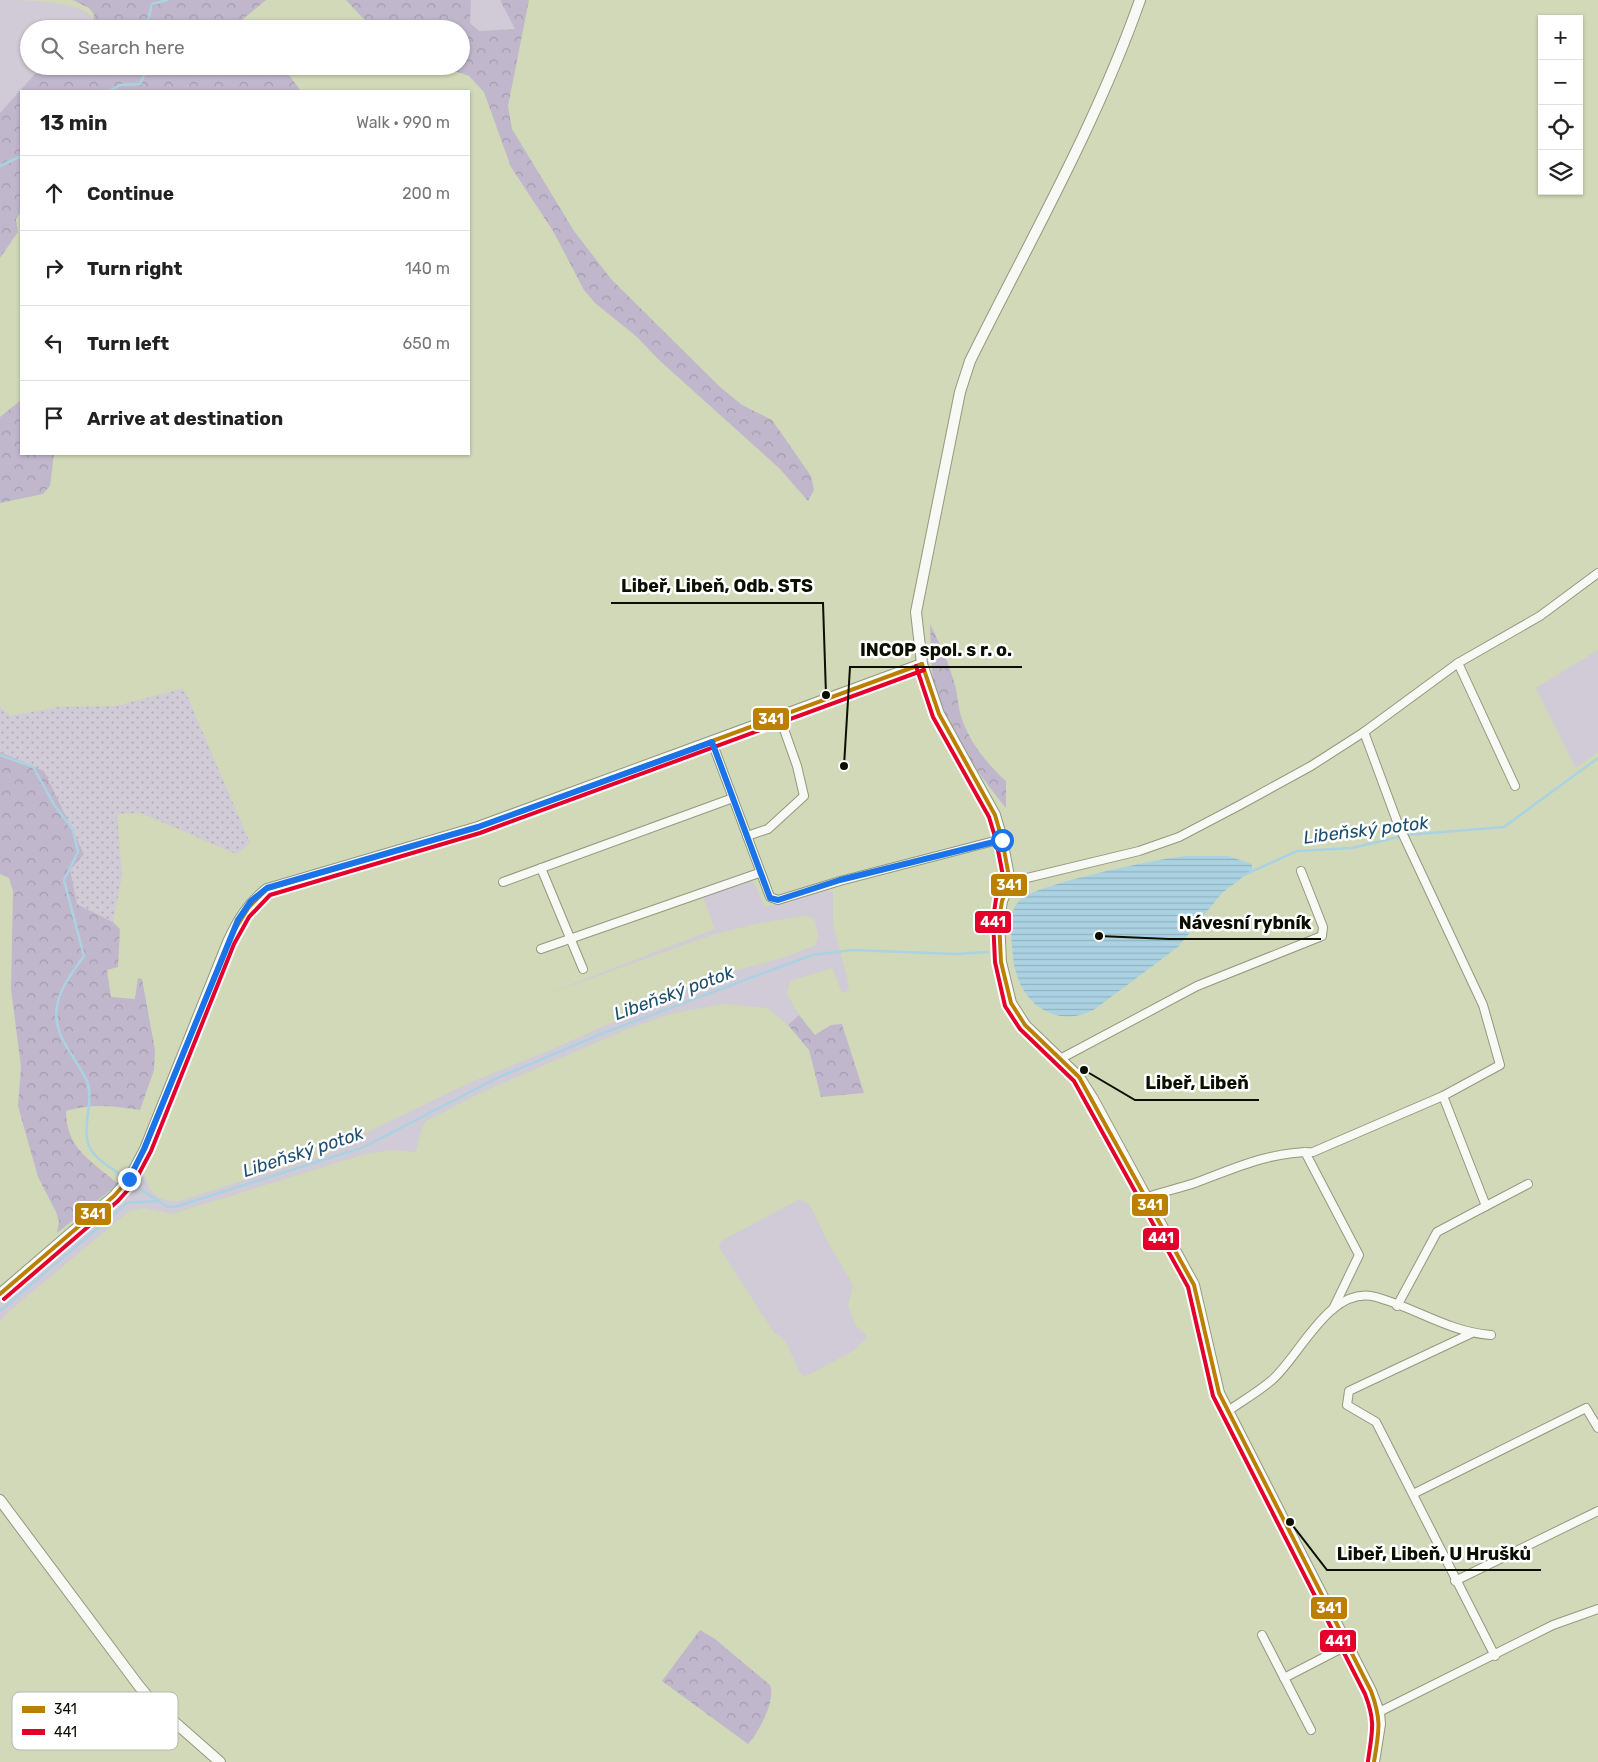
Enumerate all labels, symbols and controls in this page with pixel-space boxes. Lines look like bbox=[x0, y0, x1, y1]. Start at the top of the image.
map controls bbox=[1538, 15, 1583, 195]
button: + bbox=[1538, 15, 1583, 60]
search box bbox=[20, 20, 470, 75]
icon: search bbox=[38, 34, 66, 62]
text: Search here bbox=[78, 36, 185, 59]
button: − bbox=[1538, 60, 1583, 105]
button: locate bbox=[1538, 105, 1583, 150]
text: 13 min bbox=[40, 110, 108, 135]
text: Walk · 990 m bbox=[356, 113, 450, 132]
button: layers bbox=[1538, 150, 1583, 195]
icon: ahead bbox=[40, 179, 68, 207]
text: Continue bbox=[87, 182, 174, 205]
text: 200 m bbox=[402, 184, 450, 203]
icon: right bbox=[40, 254, 68, 282]
text: Turn right bbox=[87, 257, 182, 280]
text: 140 m bbox=[405, 259, 450, 278]
icon: left bbox=[40, 329, 68, 357]
text: Turn left bbox=[87, 332, 169, 355]
text: 650 m bbox=[403, 334, 450, 353]
icon: arrive bbox=[40, 404, 68, 432]
text: Arrive at destination bbox=[87, 407, 283, 430]
callout: Libeř, Libeň, Odb. STS bbox=[611, 570, 823, 603]
text: Libeř, Libeň, Odb. STS bbox=[621, 575, 813, 597]
callout: INCOP spol. s r. o. bbox=[850, 634, 1022, 667]
text: INCOP spol. s r. o. bbox=[860, 639, 1012, 661]
line badge: 341 bbox=[752, 707, 790, 731]
text: 341 bbox=[758, 711, 784, 728]
water label: Libeňský potok bbox=[1302, 811, 1431, 849]
route start bbox=[991, 829, 1014, 852]
line badge: 341 bbox=[990, 873, 1028, 897]
text: 341 bbox=[996, 877, 1022, 894]
callout: Návesní rybník bbox=[1169, 906, 1321, 939]
line badge: 441 bbox=[974, 910, 1012, 934]
text: Návesní rybník bbox=[1179, 912, 1312, 934]
text: 441 bbox=[980, 914, 1006, 931]
water label: Libeňský potok bbox=[611, 961, 738, 1025]
callout: Libeř, Libeň bbox=[1135, 1067, 1259, 1100]
text: Libeř, Libeň bbox=[1145, 1072, 1249, 1094]
water label: Libeňský potok bbox=[240, 1122, 367, 1182]
route end bbox=[118, 1168, 141, 1191]
line badge: 341 bbox=[1131, 1193, 1169, 1217]
text: 341 bbox=[1137, 1197, 1163, 1214]
line badge: 341 bbox=[74, 1202, 112, 1226]
text: 341 bbox=[80, 1206, 106, 1223]
line badge: 441 bbox=[1142, 1227, 1180, 1251]
text: 441 bbox=[1148, 1230, 1174, 1247]
callout: Libeř, Libeň, U Hrušků bbox=[1327, 1537, 1541, 1570]
text: Libeř, Libeň, U Hrušků bbox=[1337, 1543, 1531, 1565]
line badge: 341 bbox=[1310, 1596, 1348, 1620]
text: 341 bbox=[1316, 1600, 1342, 1617]
line badge: 441 bbox=[1319, 1629, 1357, 1653]
text: 441 bbox=[1325, 1633, 1351, 1650]
legend bbox=[12, 1692, 178, 1750]
text: 341 bbox=[54, 1701, 77, 1718]
text: 441 bbox=[54, 1724, 77, 1741]

